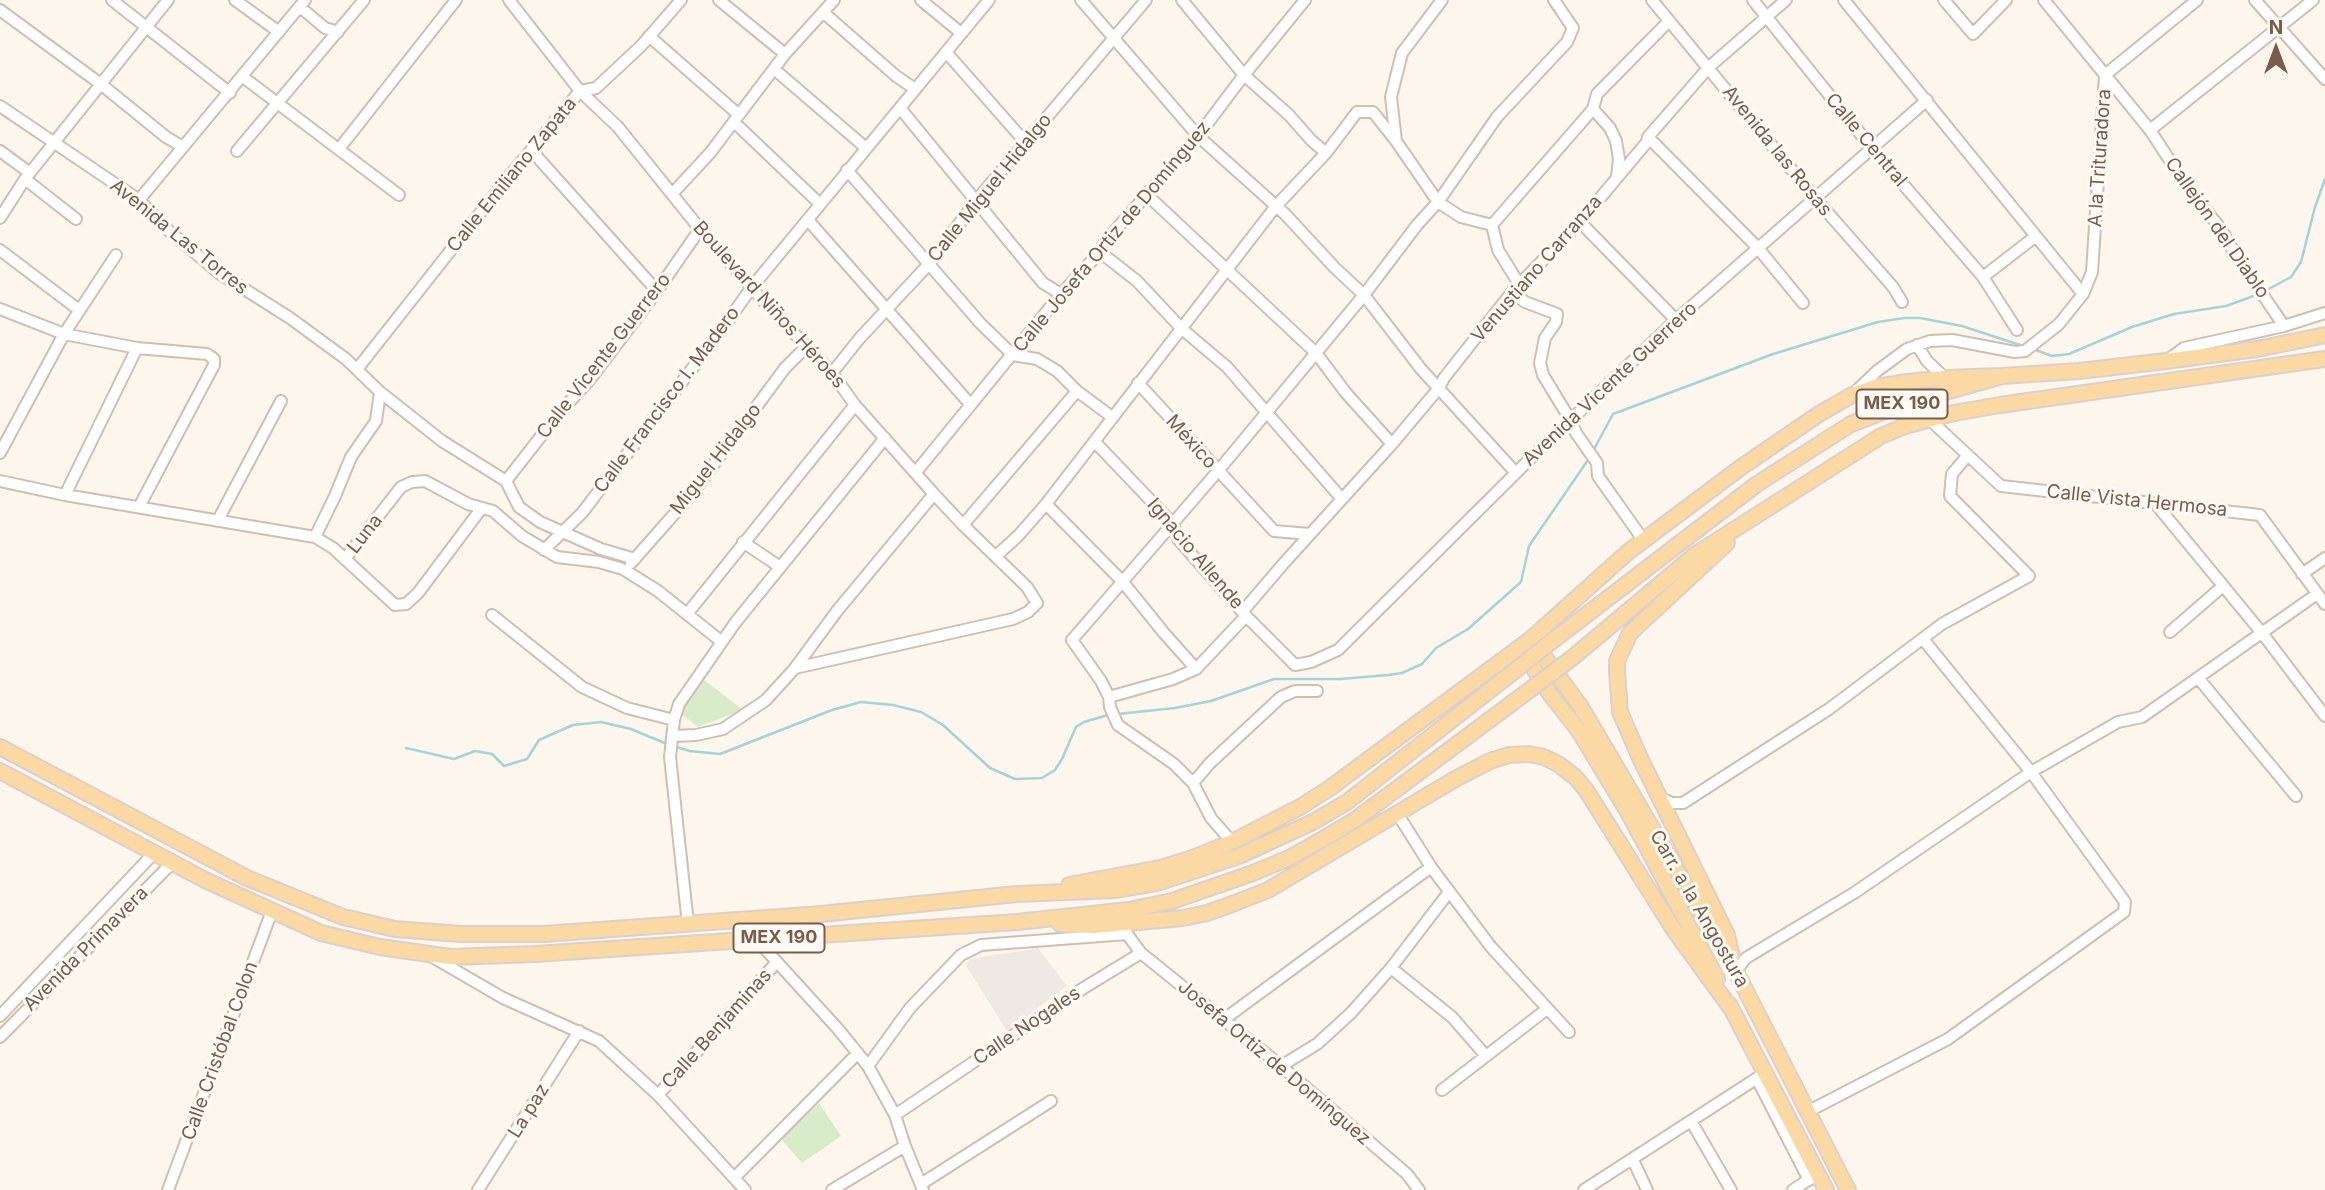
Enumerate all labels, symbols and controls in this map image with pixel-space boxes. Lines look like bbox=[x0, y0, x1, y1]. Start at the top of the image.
north arrow bbox=[2241, 14, 2311, 84]
text: N bbox=[2269, 16, 2283, 39]
street label: Avenida las Rosas bbox=[1717, 81, 1837, 221]
street label: A la Trituradora bbox=[2084, 88, 2116, 228]
street label: Calle Central bbox=[1820, 89, 1912, 191]
street label: Calle Emiliano Zapata bbox=[442, 93, 582, 257]
street label: Calle Miguel Hidalgo bbox=[923, 109, 1057, 267]
street label: Calle Josefa Ortiz de Domínguez bbox=[1009, 117, 1215, 357]
street label: Callejón del Diablo bbox=[2160, 153, 2274, 303]
street label: Avenida Las Torres bbox=[105, 174, 253, 300]
street label: Venustiano Carranza bbox=[1467, 191, 1607, 347]
street label: Boulevard Niños Héroes bbox=[688, 217, 850, 393]
street label: Calle Vicente Guerrero bbox=[532, 269, 676, 443]
street label: Avenida Vicente Guerrero bbox=[1518, 297, 1702, 471]
street label: Calle Francisco I. Madero bbox=[589, 302, 745, 498]
road number: MEX 190 bbox=[1856, 390, 1948, 418]
street label: Miguel Hidalgo bbox=[666, 399, 766, 519]
street label: México bbox=[1161, 410, 1221, 474]
street label: Calle Vista Hermosa bbox=[2045, 480, 2229, 522]
street label: Ignacio Allende bbox=[1142, 494, 1248, 614]
street label: Luna bbox=[343, 510, 387, 558]
street label: Carr. a la Angostura bbox=[1645, 826, 1753, 992]
street label: Avenida Primavera bbox=[19, 882, 153, 1016]
road number: MEX 190 bbox=[734, 923, 824, 953]
street label: Calle Cristóbal Colon bbox=[177, 959, 263, 1143]
street label: Calle Benjaminas bbox=[657, 964, 777, 1094]
street label: Josefa Ortiz de Domínguez bbox=[1173, 976, 1375, 1150]
street label: Calle Nogales bbox=[969, 982, 1085, 1070]
street label: La paz bbox=[504, 1080, 554, 1142]

